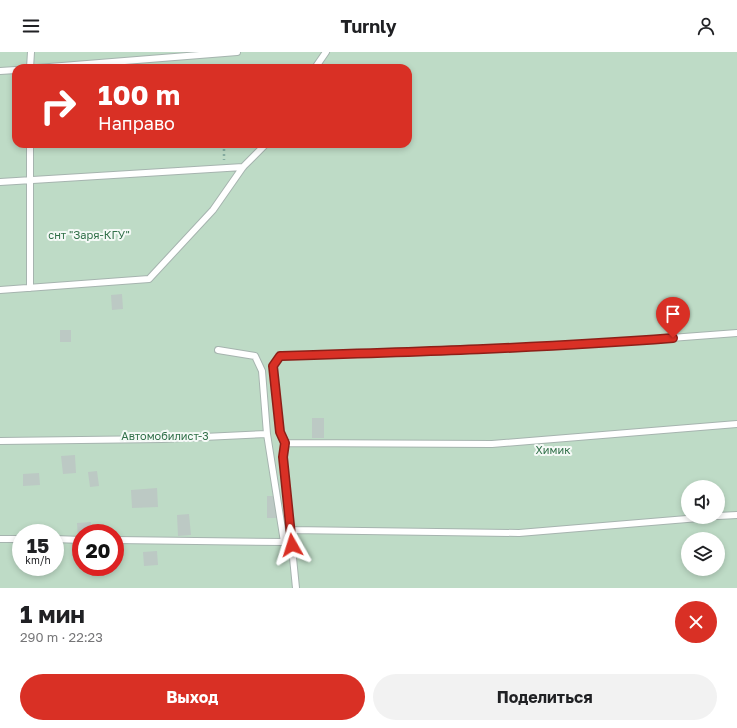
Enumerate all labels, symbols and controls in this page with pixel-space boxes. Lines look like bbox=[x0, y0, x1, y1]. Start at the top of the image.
icon: menu bbox=[20, 15, 42, 37]
text: Turnly bbox=[340, 15, 397, 37]
icon: person bbox=[695, 15, 717, 37]
text: 100 m bbox=[98, 78, 180, 111]
icon: right bbox=[32, 80, 84, 132]
text: Направо bbox=[98, 112, 175, 134]
park label: снт "Заря-КГУ" bbox=[48, 228, 130, 241]
pin bbox=[656, 297, 690, 338]
icon: arrive bbox=[662, 303, 684, 325]
park label: Автомобилист-3 bbox=[121, 429, 209, 442]
park label: Химик bbox=[536, 443, 571, 456]
map controls bbox=[681, 480, 725, 576]
button: sound bbox=[681, 480, 725, 524]
speed limit sign: 20 bbox=[72, 524, 124, 576]
position arrow bbox=[271, 524, 313, 566]
button: layers bbox=[681, 532, 725, 576]
text: 15 bbox=[27, 533, 49, 557]
text: km/h bbox=[25, 554, 51, 566]
text: 1 мин bbox=[20, 599, 85, 628]
button: close bbox=[675, 601, 717, 643]
text: 290 m · 22:23 bbox=[20, 629, 103, 645]
button: Выход bbox=[20, 674, 365, 720]
button: Поделиться bbox=[373, 674, 717, 720]

